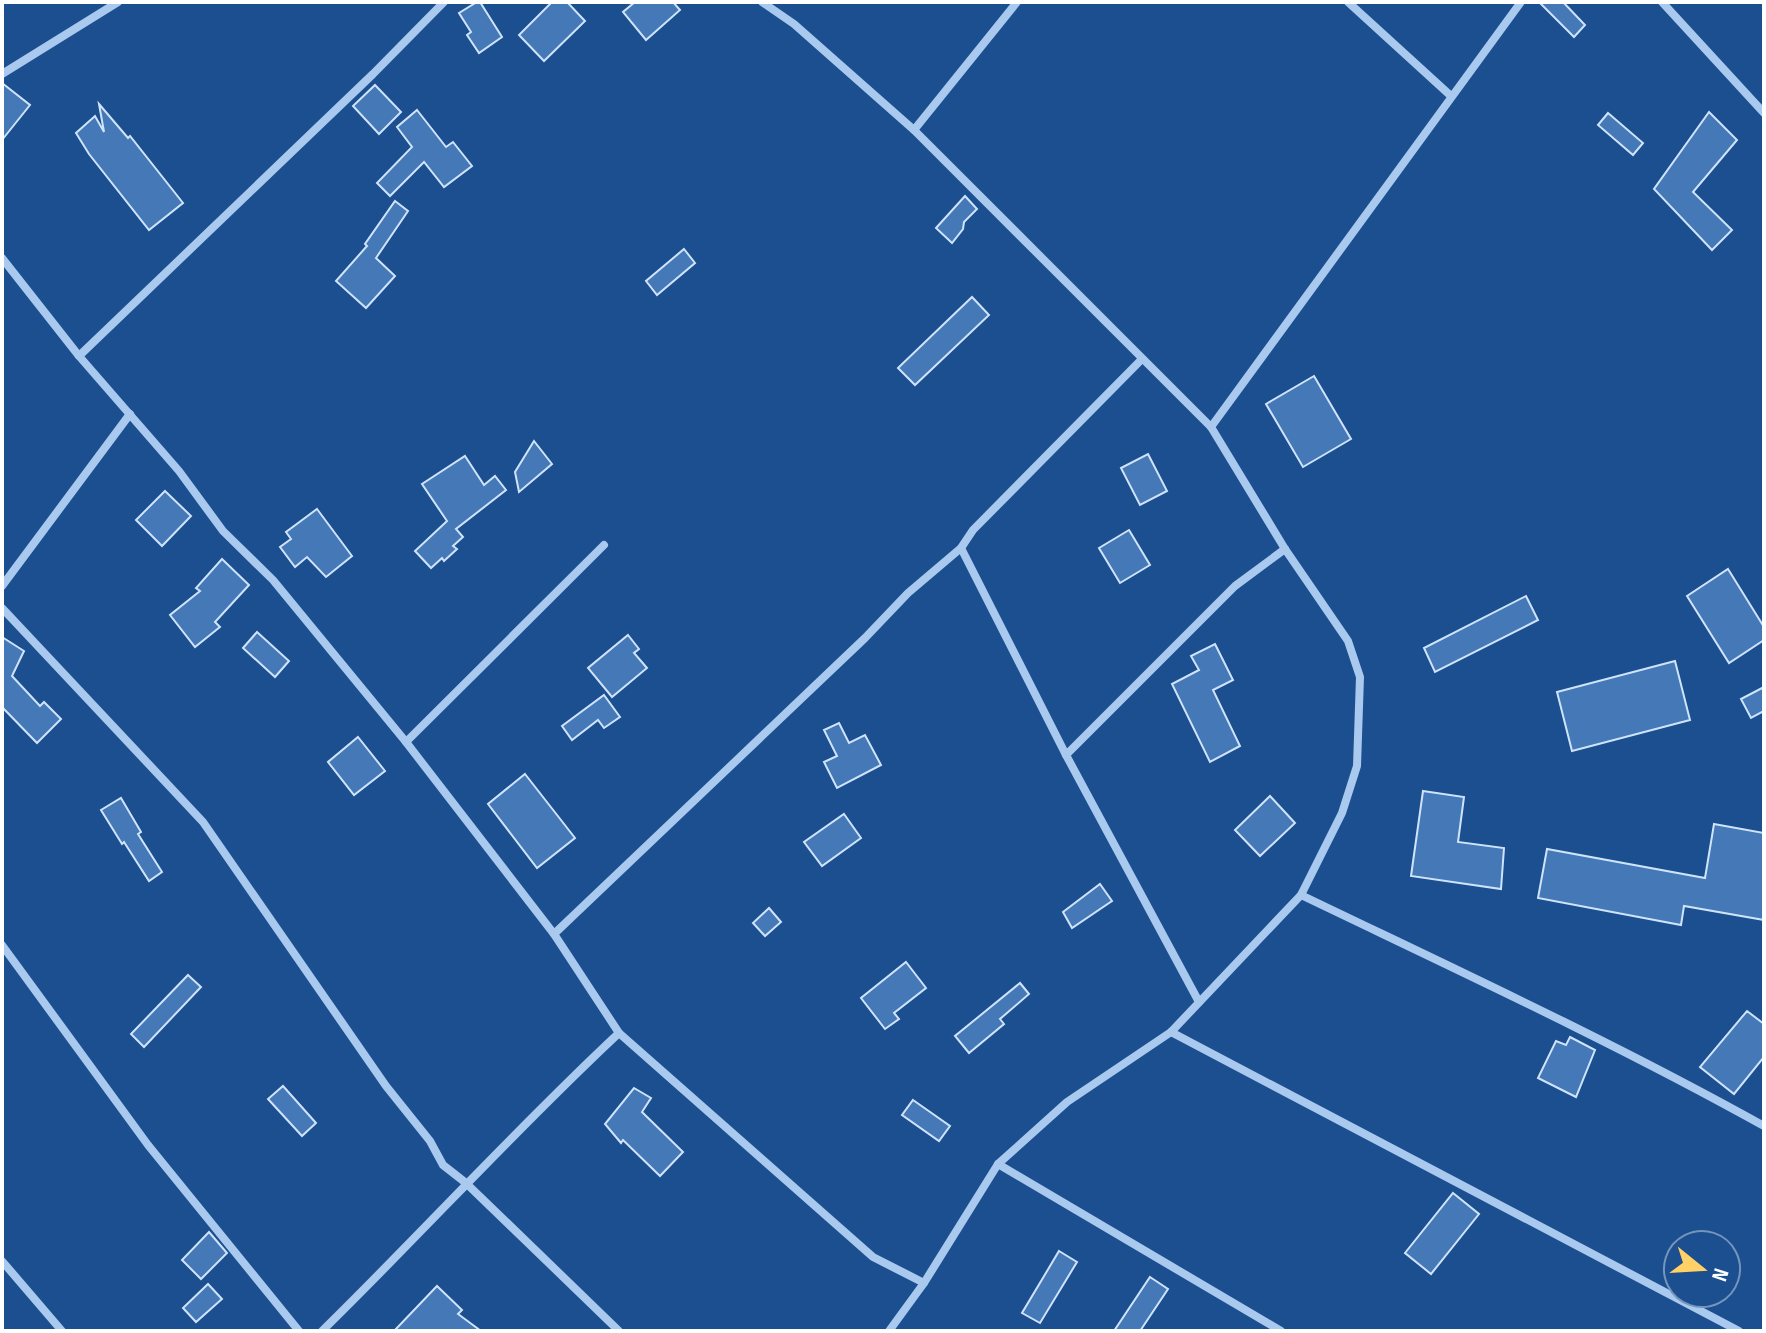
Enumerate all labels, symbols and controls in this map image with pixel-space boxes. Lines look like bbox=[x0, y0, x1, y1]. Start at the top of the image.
north arrow bbox=[1662, 1229, 1742, 1309]
text: N bbox=[1705, 1265, 1734, 1284]

